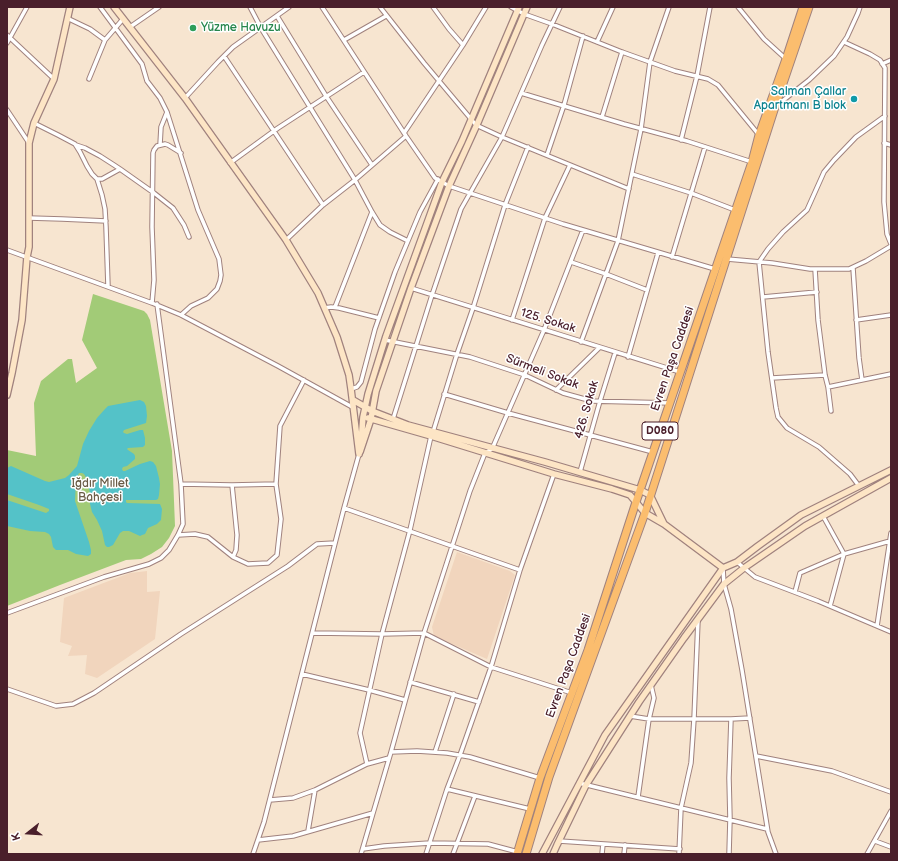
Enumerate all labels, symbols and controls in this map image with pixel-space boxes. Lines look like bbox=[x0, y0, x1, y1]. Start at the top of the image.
place label: Yüzme Havuzu bbox=[201, 21, 281, 35]
marker: Yüzme Havuzu bbox=[188, 23, 198, 33]
place label: Salman Çallar Apartmanı B blok bbox=[754, 85, 846, 113]
marker: Salman Çallar Apartmanı B blok bbox=[849, 94, 859, 104]
street label: Evren Paşa Caddesi bbox=[648, 305, 698, 413]
street label: 125. Sokak bbox=[519, 306, 577, 336]
street label: Sürmeli Sokak bbox=[504, 352, 580, 392]
street label: 426. Sokak bbox=[572, 379, 602, 441]
road number: D080 bbox=[642, 422, 678, 440]
park label: Iğdır Millet Bahçesi bbox=[71, 477, 129, 505]
street label: Evren Paşa Caddesi bbox=[543, 612, 595, 720]
north arrow bbox=[8, 813, 48, 853]
text: K bbox=[9, 831, 23, 842]

